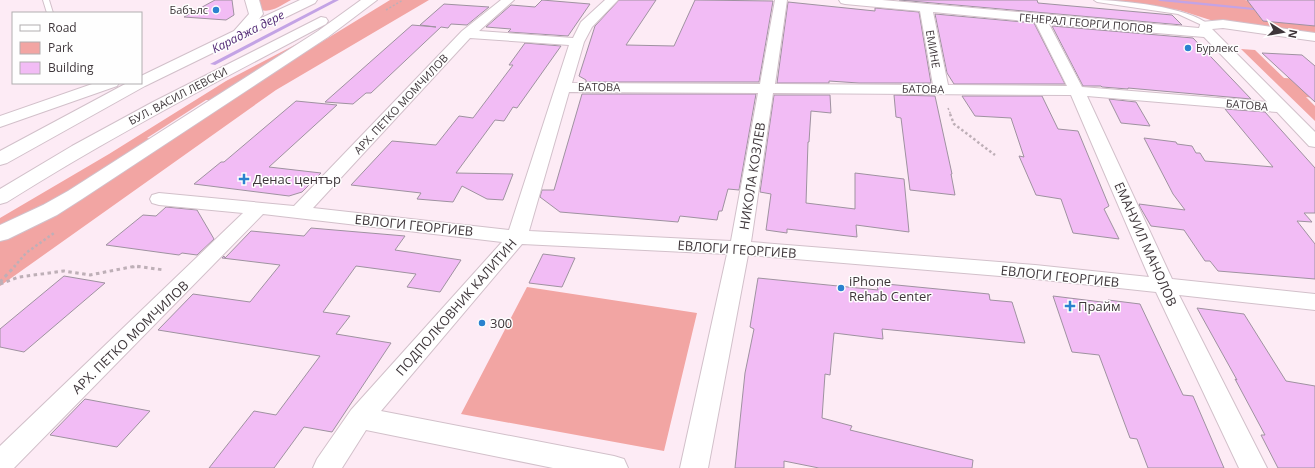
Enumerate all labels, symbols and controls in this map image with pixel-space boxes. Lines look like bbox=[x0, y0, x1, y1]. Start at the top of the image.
place label: Бабълс bbox=[169, 2, 208, 17]
marker: Бабълс bbox=[211, 5, 221, 15]
water label: Караджа дере bbox=[209, 6, 287, 57]
street label: ГЕНЕРАЛ ГЕОРГИ ПОПОВ bbox=[1018, 9, 1154, 36]
legend bbox=[12, 12, 142, 84]
north arrow bbox=[1263, 12, 1303, 52]
text: Road bbox=[48, 19, 77, 36]
text: N bbox=[1285, 28, 1302, 40]
street label: ЕМИНЕ bbox=[923, 29, 944, 69]
text: Park bbox=[48, 39, 74, 56]
place label: Бурлекс bbox=[1196, 40, 1238, 55]
marker: Бурлекс bbox=[1183, 43, 1193, 53]
street label: АРХ. ПЕТКО МОМЧИЛОВ bbox=[350, 50, 451, 157]
text: Building bbox=[48, 59, 94, 76]
street label: БУЛ. ВАСИЛ ЛЕВСКИ bbox=[126, 63, 230, 128]
street label: БАТОВА bbox=[578, 79, 620, 94]
street label: БАТОВА bbox=[902, 81, 944, 96]
street label: БАТОВА bbox=[1225, 95, 1269, 114]
street label: НИКОЛА КОЗЛЕВ bbox=[735, 121, 769, 231]
place label: Денас център bbox=[253, 170, 341, 188]
marker: Денас център bbox=[238, 173, 250, 185]
street label: ЕМАНУИЛ МАНОЛОВ bbox=[1110, 179, 1182, 309]
street label: ЕВЛОГИ ГЕОРГИЕВ bbox=[354, 210, 474, 240]
street label: ПОДПОЛКОВНИК КАЛИТИН bbox=[391, 235, 521, 379]
street label: ЕВЛОГИ ГЕОРГИЕВ bbox=[677, 236, 797, 262]
street label: ЕВЛОГИ ГЕОРГИЕВ bbox=[1000, 261, 1120, 291]
place label: iPhone Rehab Center bbox=[849, 272, 932, 305]
street label: АРХ. ПЕТКО МОМЧИЛОВ bbox=[68, 276, 192, 398]
marker: iPhone Rehab Center bbox=[836, 283, 846, 293]
place label: Прайм bbox=[1078, 297, 1120, 315]
marker: Прайм bbox=[1065, 301, 1075, 311]
place label: 300 bbox=[490, 314, 512, 332]
marker: 300 bbox=[477, 318, 487, 328]

